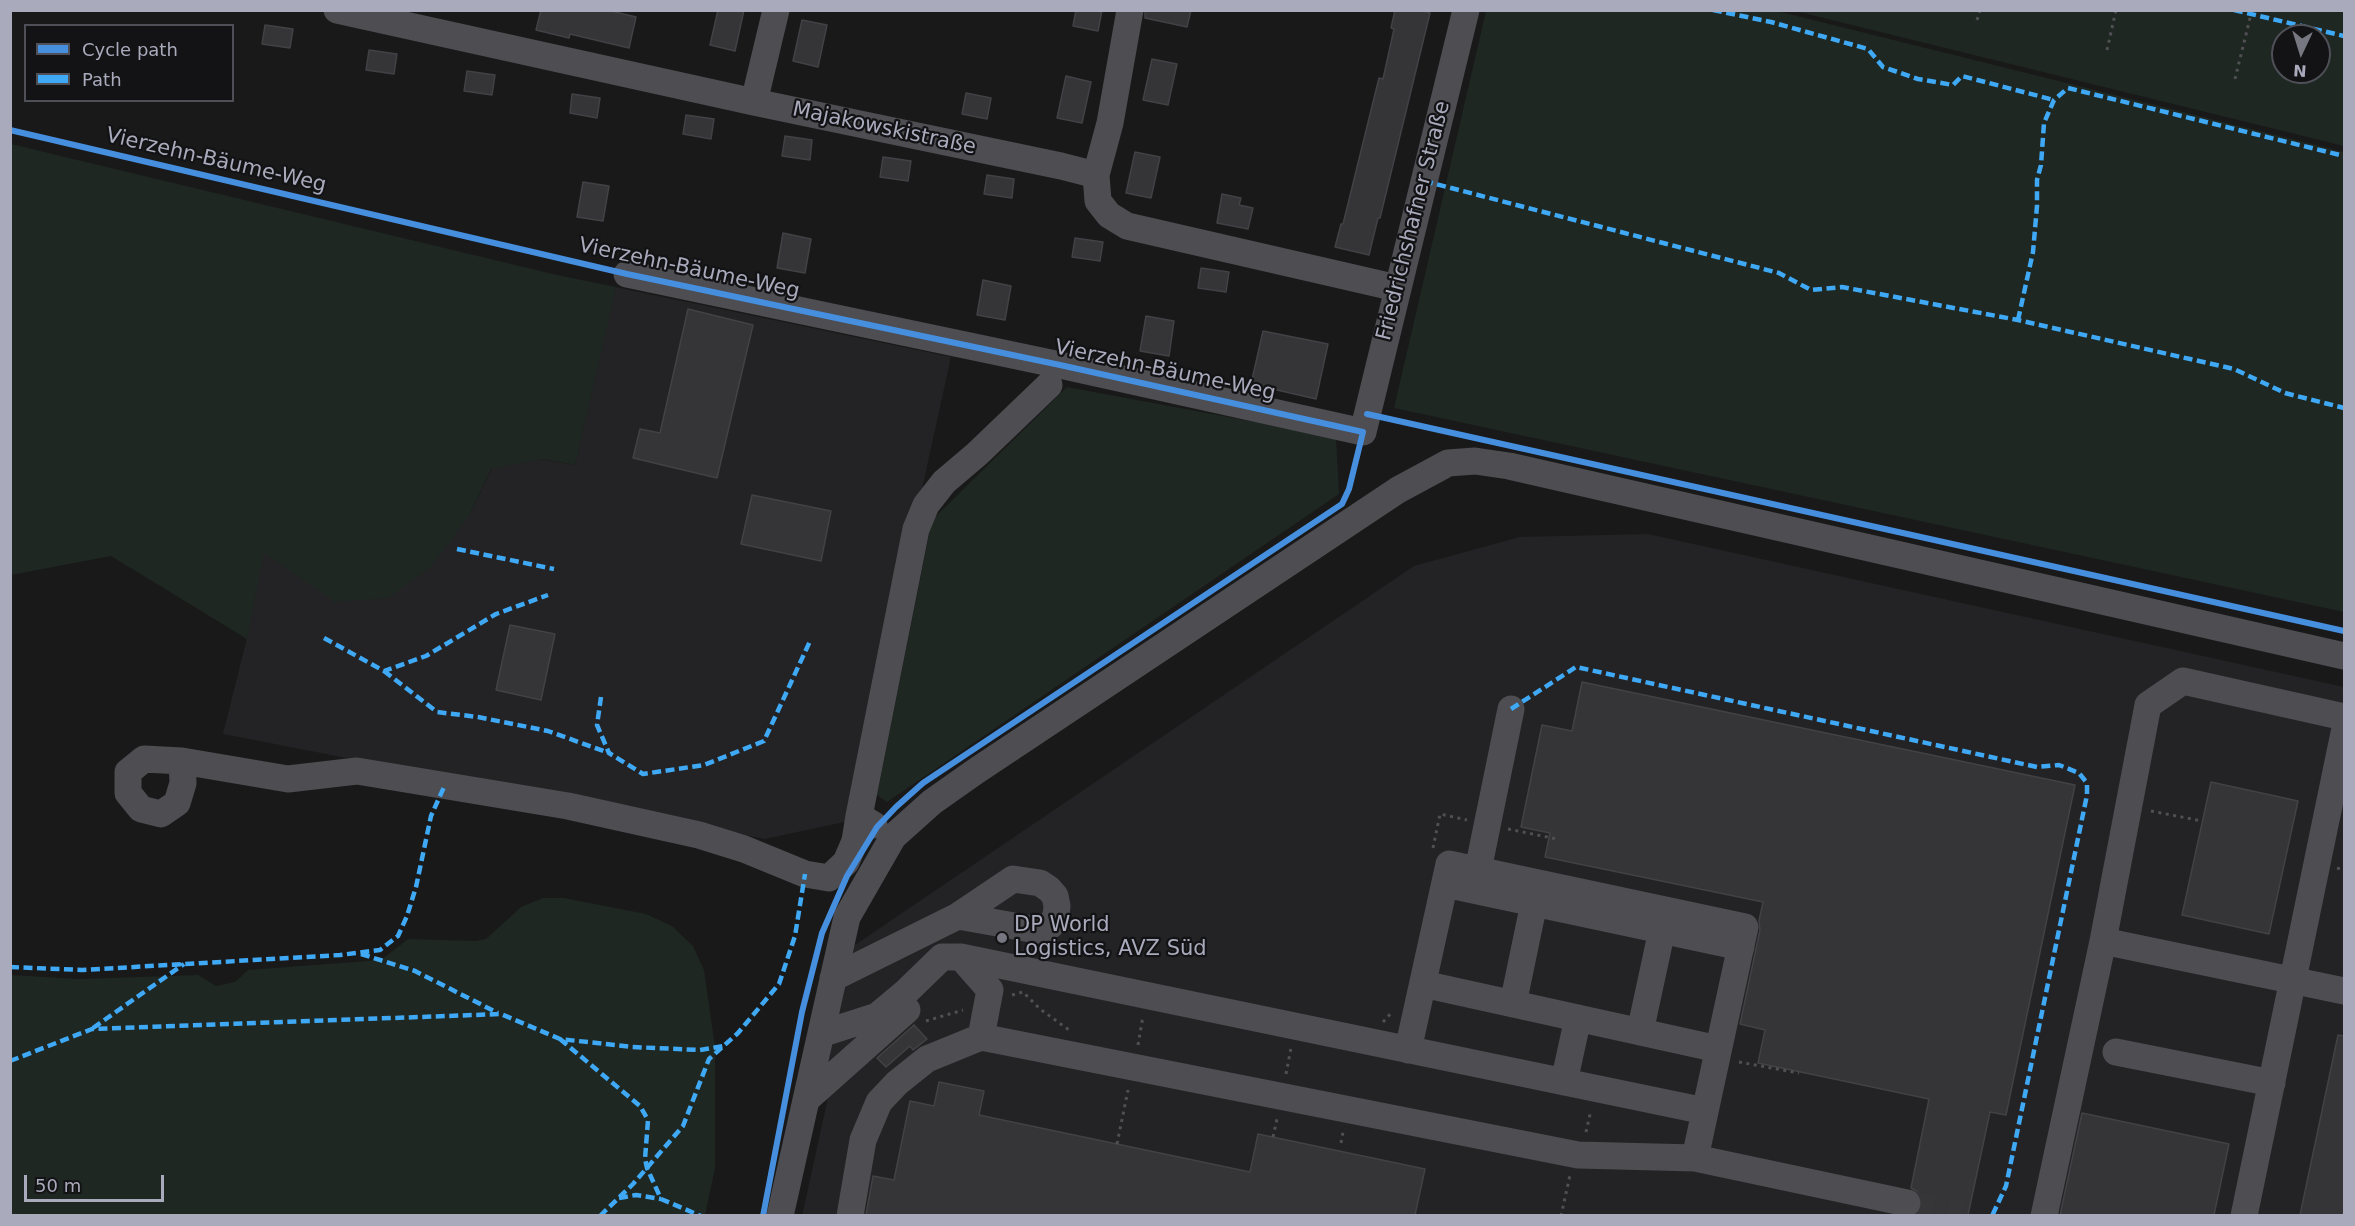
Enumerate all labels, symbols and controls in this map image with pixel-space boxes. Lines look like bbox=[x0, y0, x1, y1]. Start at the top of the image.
legend bbox=[24, 24, 234, 102]
north arrow bbox=[2271, 24, 2331, 84]
text: Cycle path bbox=[82, 39, 178, 60]
text: N bbox=[2293, 61, 2307, 80]
text: Path bbox=[82, 69, 122, 90]
street label: Majakowskistraße bbox=[790, 97, 978, 161]
street label: Friedrichshafner Straße bbox=[1372, 99, 1456, 343]
street label: Vierzehn-Bäume-Weg bbox=[103, 123, 329, 199]
street label: Vierzehn-Bäume-Weg bbox=[576, 233, 802, 305]
street label: Vierzehn-Bäume-Weg bbox=[1052, 335, 1278, 407]
place label: DP World Logistics, AVZ Süd bbox=[1014, 913, 1207, 963]
marker: DP World Logistics, AVZ Süd bbox=[995, 931, 1009, 945]
scale bar bbox=[27, 1163, 166, 1201]
text: 50 m bbox=[35, 1175, 81, 1196]

